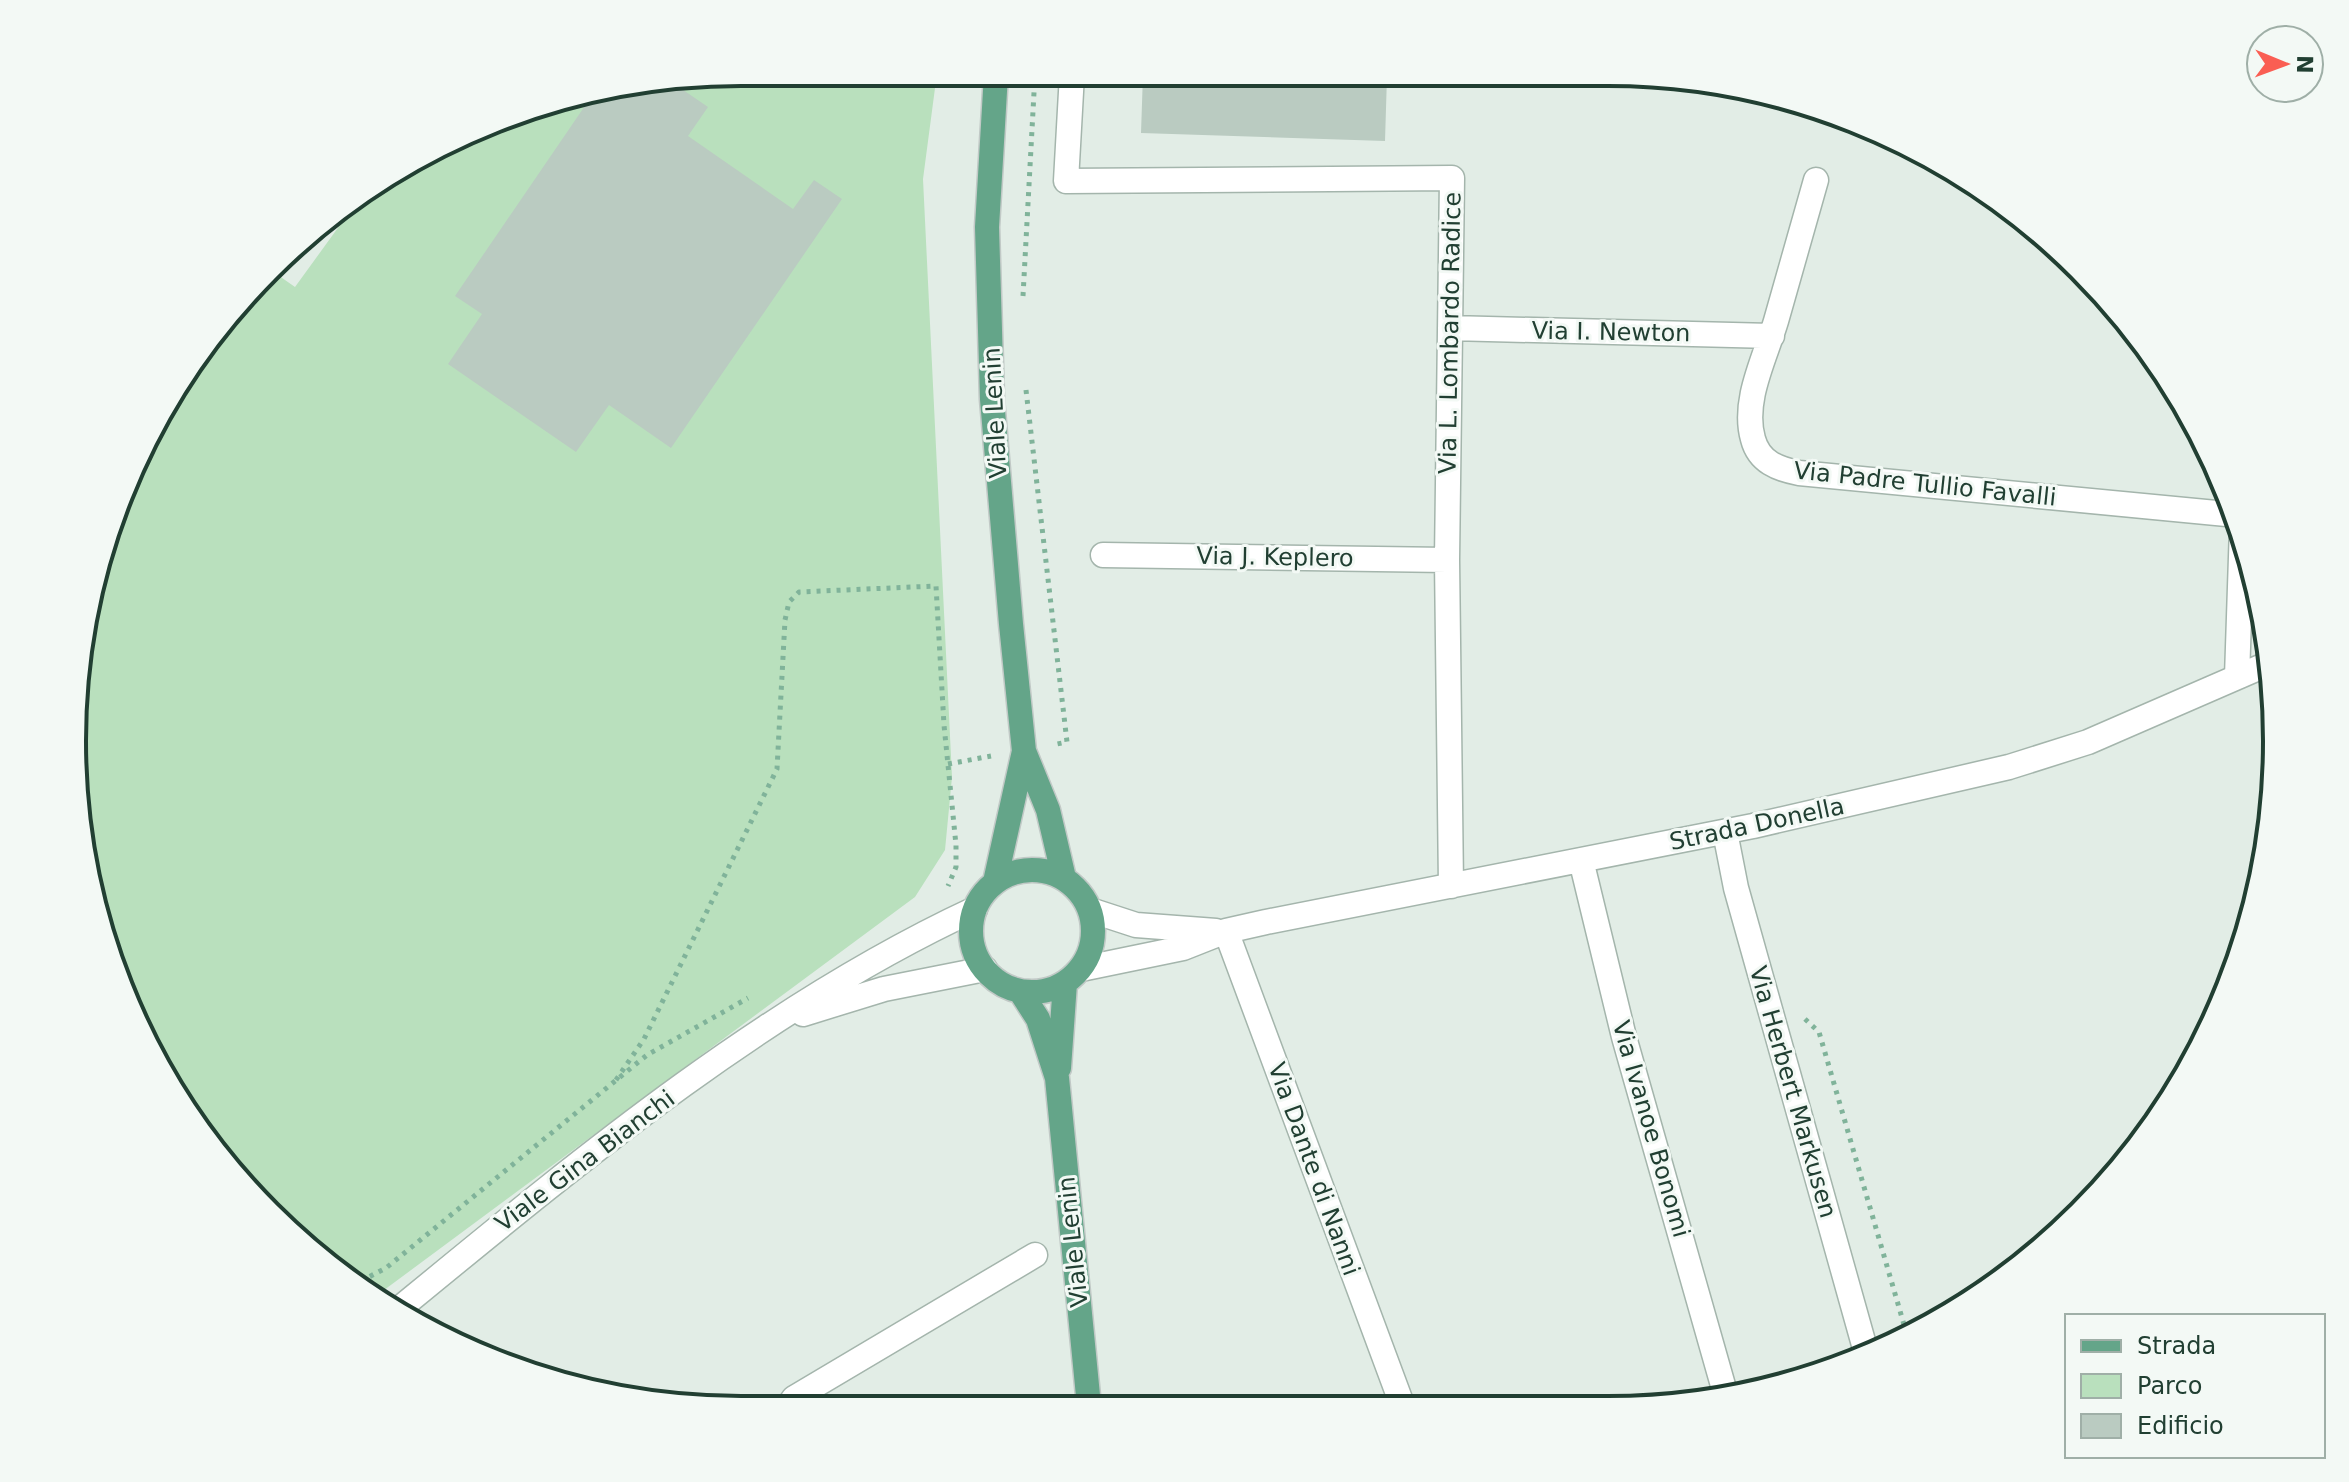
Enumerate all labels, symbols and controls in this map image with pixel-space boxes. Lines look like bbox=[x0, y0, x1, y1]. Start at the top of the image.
north arrow bbox=[2245, 24, 2325, 104]
text: N bbox=[2292, 55, 2317, 74]
street label: Via L. Lombardo Radice bbox=[1434, 192, 1466, 474]
street label: Via I. Newton bbox=[1531, 317, 1691, 347]
street label: Viale Lenin bbox=[978, 347, 1012, 479]
street label: Via Padre Tullio Favalli bbox=[1792, 456, 2058, 512]
street label: Via J. Keplero bbox=[1196, 542, 1354, 572]
street label: Strada Donella bbox=[1667, 792, 1847, 856]
street label: Via Herbert Markusen bbox=[1744, 963, 1842, 1221]
street label: Via Ivanoe Bonomi bbox=[1607, 1017, 1695, 1241]
street label: Via Dante di Nanni bbox=[1262, 1059, 1366, 1279]
street label: Viale Gina Bianchi bbox=[490, 1084, 680, 1238]
street label: Viale Lenin bbox=[1052, 1175, 1094, 1309]
legend bbox=[2065, 1314, 2325, 1458]
text: Strada bbox=[2137, 1332, 2216, 1360]
text: Parco bbox=[2137, 1372, 2202, 1400]
text: Edificio bbox=[2137, 1412, 2224, 1440]

